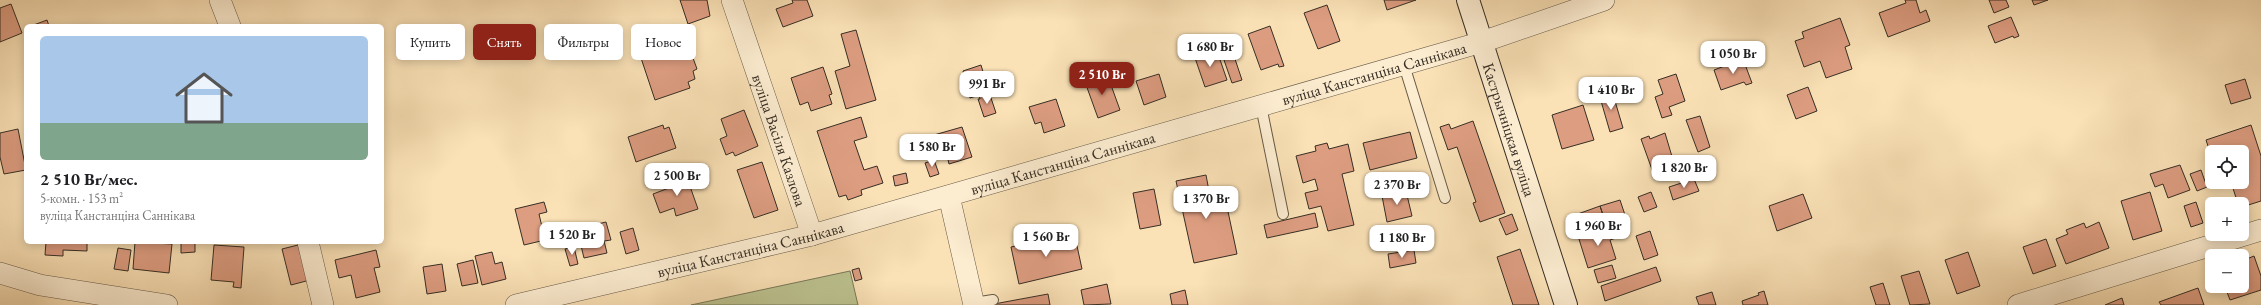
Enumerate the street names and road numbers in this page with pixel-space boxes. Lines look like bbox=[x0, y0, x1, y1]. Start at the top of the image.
street label: вуліца Канстанціна Саннікава bbox=[1279, 37, 1469, 110]
street label: Кастрычніцкая вуліца bbox=[1478, 60, 1541, 200]
street label: вуліца Васіля Казлова bbox=[747, 71, 812, 210]
street label: вуліца Канстанціна Саннікава bbox=[968, 127, 1158, 200]
street label: вуліца Канстанціна Саннікава bbox=[655, 216, 847, 282]

